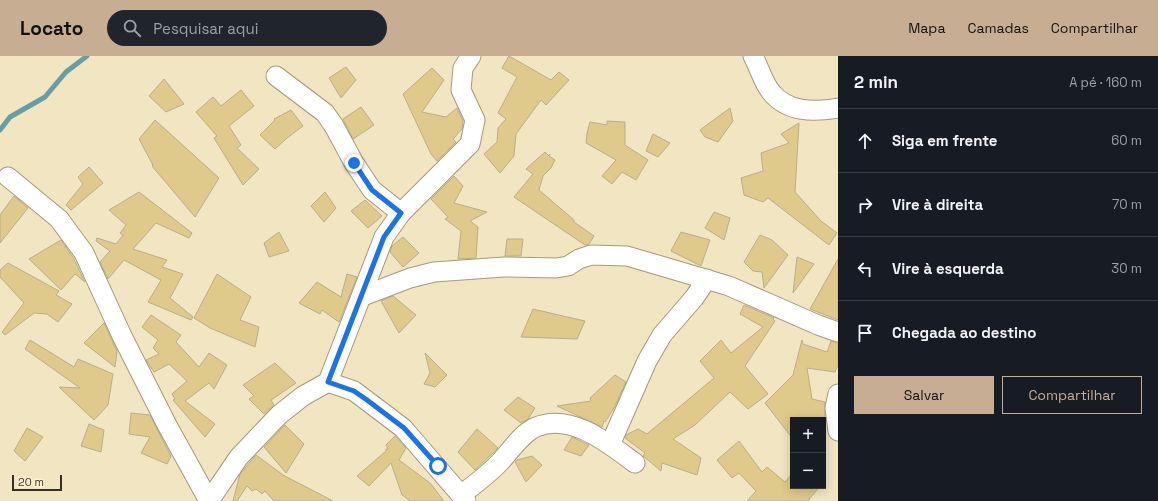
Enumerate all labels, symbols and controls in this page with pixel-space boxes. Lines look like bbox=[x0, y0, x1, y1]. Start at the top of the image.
search box bbox=[107, 10, 387, 46]
text: Locato bbox=[20, 16, 83, 41]
icon: search bbox=[121, 17, 143, 39]
text: Pesquisar aqui bbox=[153, 19, 258, 38]
text: Mapa bbox=[908, 19, 945, 37]
text: Camadas bbox=[967, 19, 1029, 37]
text: Compartilhar bbox=[1051, 19, 1138, 37]
text: 2 min bbox=[854, 71, 898, 93]
text: A pé · 160 m bbox=[1069, 74, 1142, 91]
icon: ahead bbox=[854, 130, 876, 152]
text: Siga em frente bbox=[892, 131, 998, 150]
text: 60 m bbox=[1111, 132, 1142, 149]
route end bbox=[345, 154, 363, 172]
icon: right bbox=[854, 194, 876, 216]
text: Vire à direita bbox=[892, 195, 983, 214]
text: 70 m bbox=[1112, 196, 1142, 213]
icon: left bbox=[854, 258, 876, 280]
text: Vire à esquerda bbox=[892, 259, 1004, 278]
text: 30 m bbox=[1111, 260, 1142, 277]
icon: arrive bbox=[854, 322, 876, 344]
text: Chegada ao destino bbox=[892, 323, 1036, 342]
button: Salvar bbox=[854, 376, 994, 414]
button: Compartilhar bbox=[1002, 376, 1142, 414]
map controls bbox=[790, 417, 826, 489]
button: + bbox=[790, 417, 826, 453]
button: − bbox=[790, 453, 826, 489]
route start bbox=[429, 457, 447, 475]
scale bar bbox=[12, 473, 62, 492]
text: 20 m bbox=[18, 475, 44, 489]

